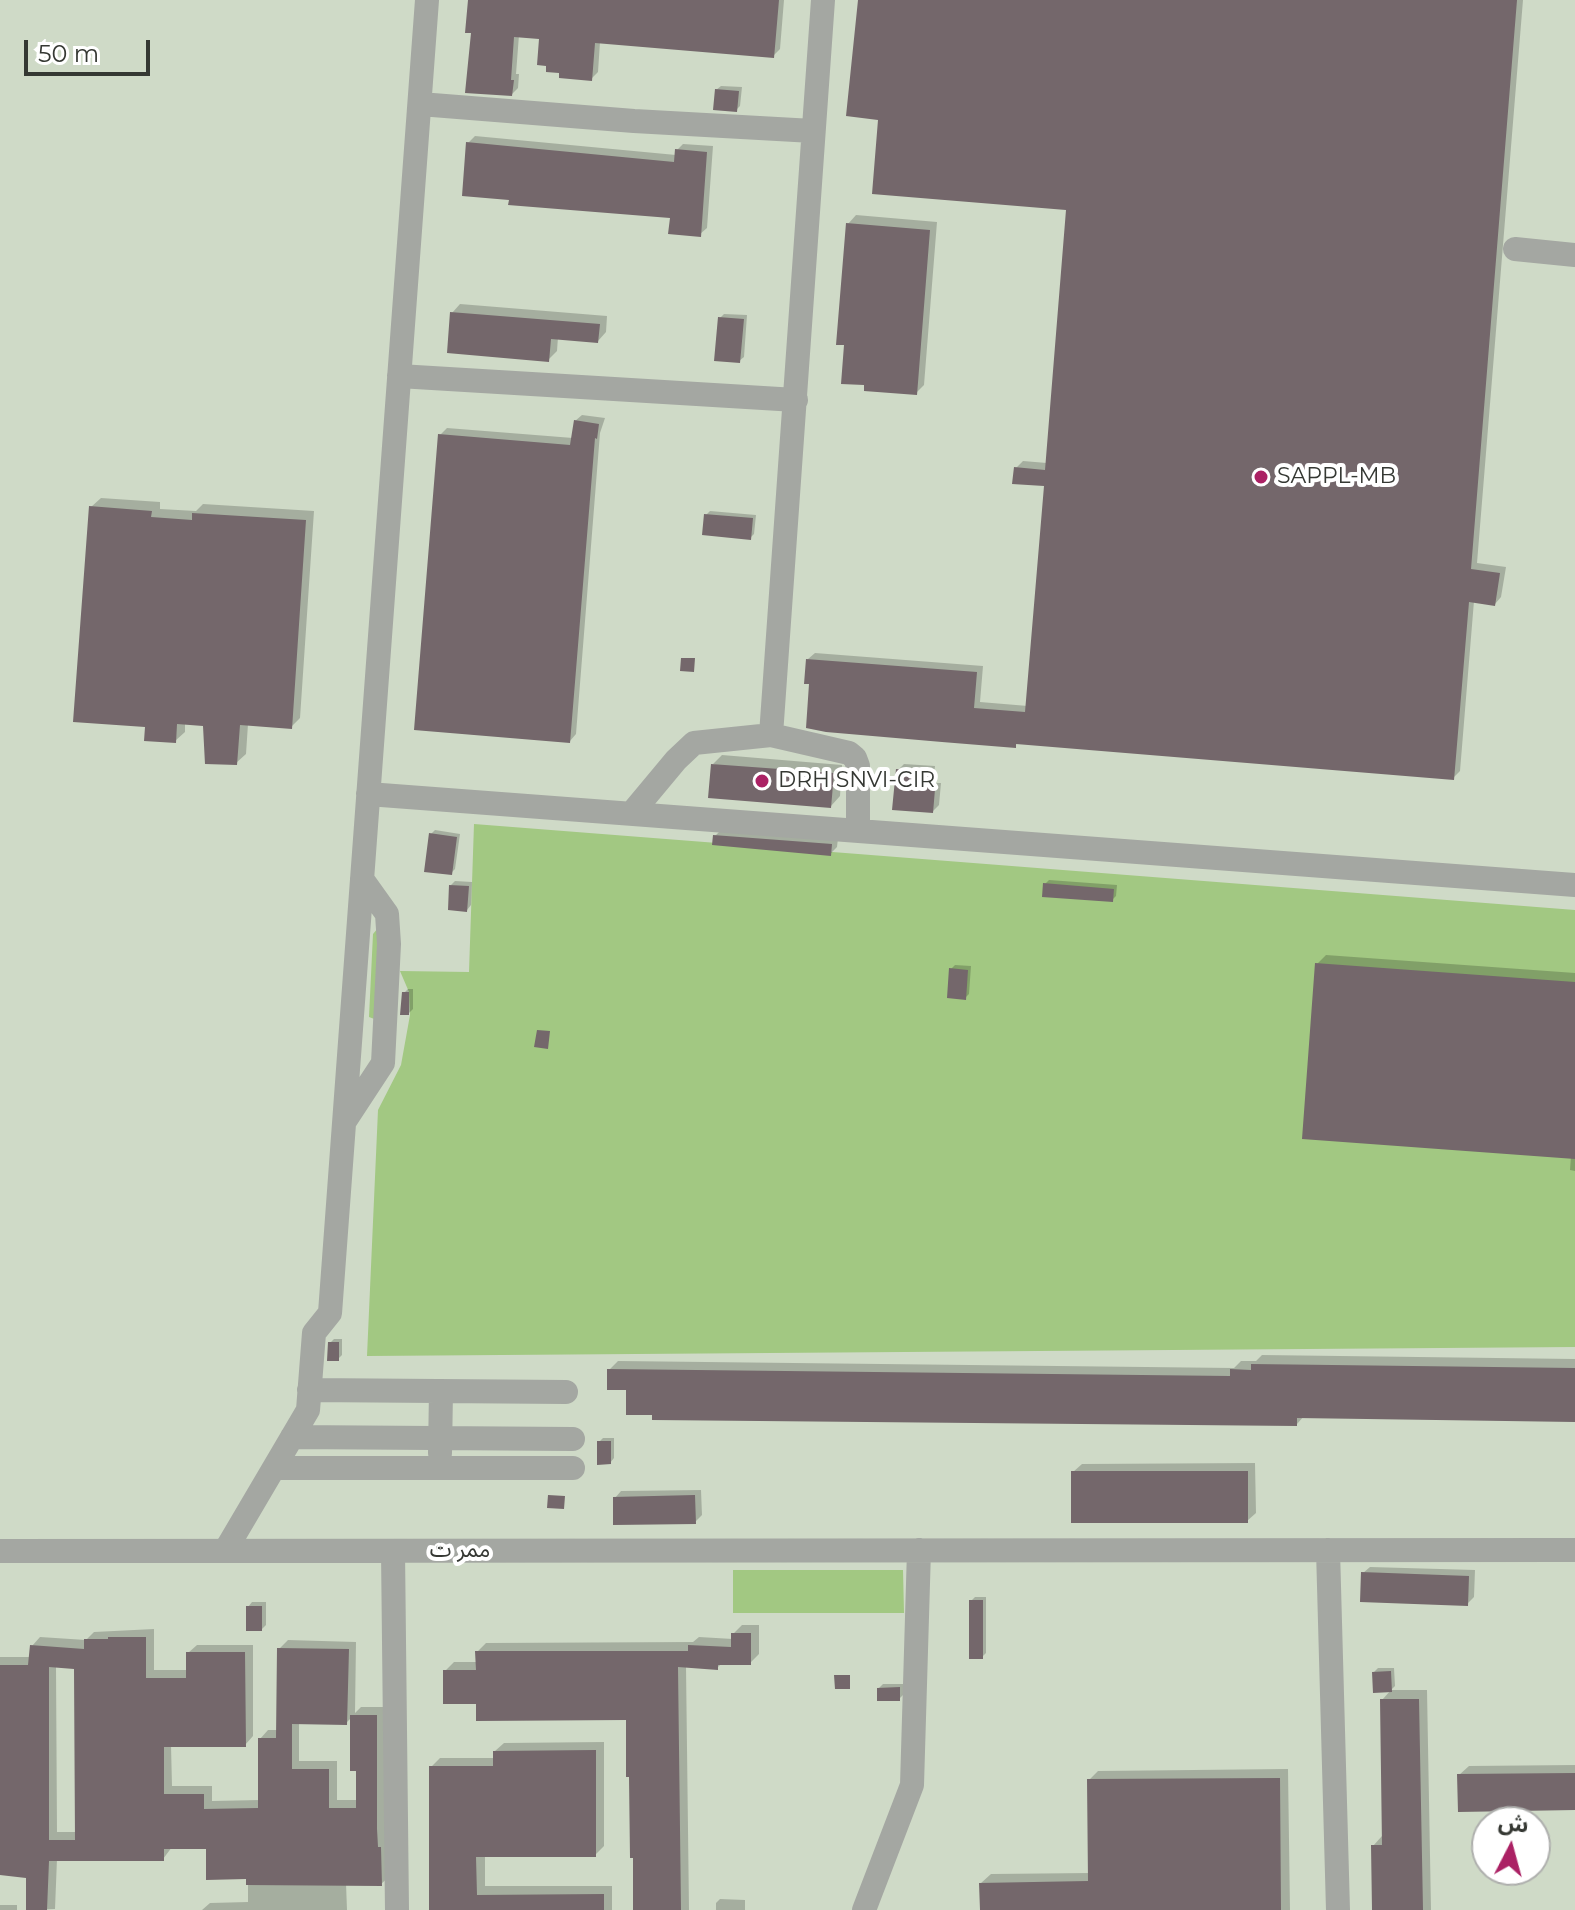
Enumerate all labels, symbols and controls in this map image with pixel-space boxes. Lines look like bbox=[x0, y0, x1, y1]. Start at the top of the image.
scale bar bbox=[28, 24, 154, 74]
text: 50 m bbox=[38, 39, 99, 68]
place label: SAPPL-MB bbox=[1277, 464, 1396, 490]
marker: SAPPL-MB bbox=[1252, 468, 1270, 486]
place label: DRH SNVI-CIR bbox=[778, 768, 935, 794]
marker: DRH SNVI-CIR bbox=[753, 772, 771, 790]
street label: ممر ت bbox=[430, 1538, 490, 1564]
north arrow bbox=[1471, 1806, 1551, 1886]
text: ش bbox=[1497, 1809, 1530, 1839]

